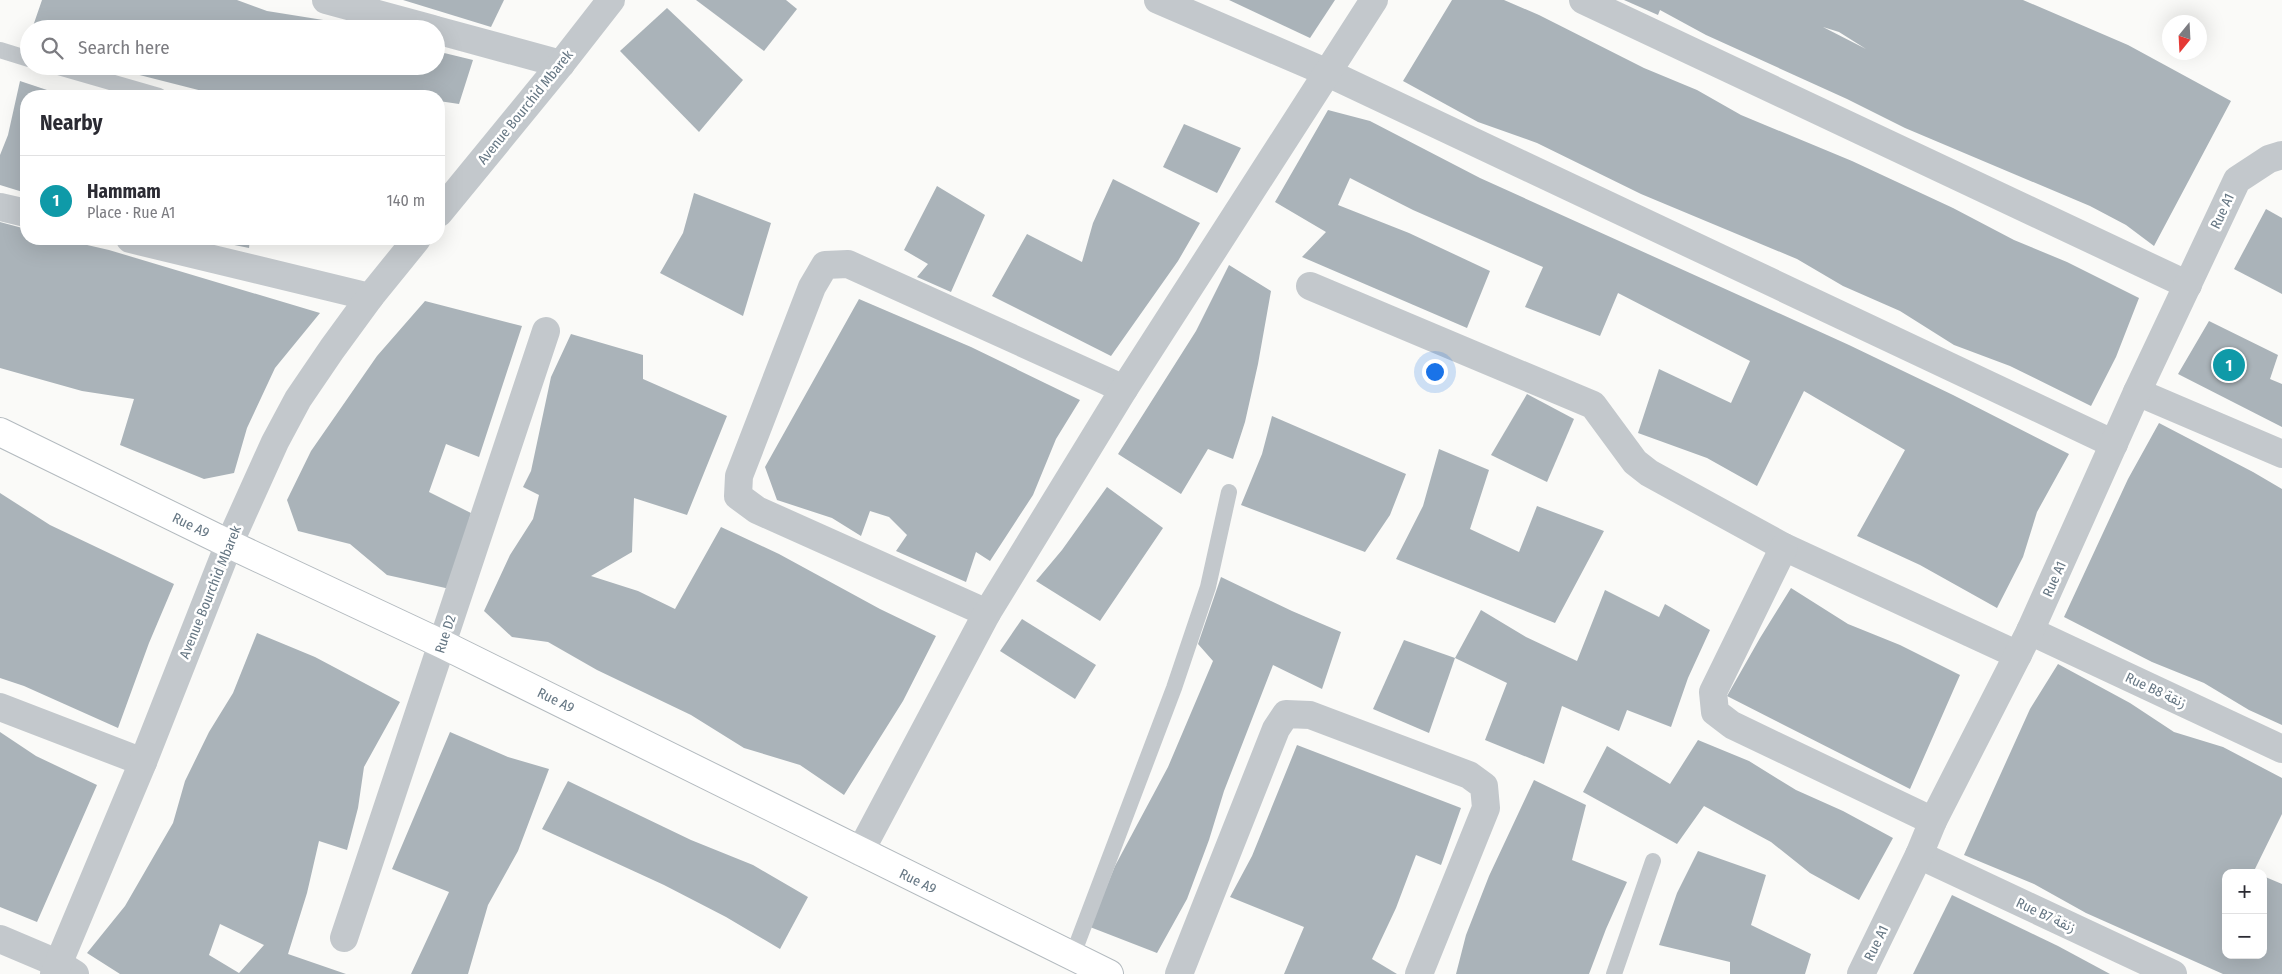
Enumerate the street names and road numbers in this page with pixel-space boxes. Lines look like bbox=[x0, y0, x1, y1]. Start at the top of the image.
street label: Avenue Bourchid Mbarek bbox=[474, 46, 577, 168]
street label: Rue A1 bbox=[2207, 191, 2238, 232]
street label: Rue A9 bbox=[169, 509, 212, 542]
street label: Avenue Bourchid Mbarek bbox=[176, 523, 245, 661]
street label: Rue A1 bbox=[2039, 559, 2070, 600]
street label: Rue D2 bbox=[431, 613, 460, 655]
street label: Rue B8 زنقة bbox=[2123, 669, 2189, 712]
street label: Rue A9 bbox=[534, 684, 577, 717]
street label: Rue A9 bbox=[896, 865, 939, 898]
street label: Rue B7 زنقة bbox=[2013, 894, 2078, 937]
street label: Rue A1 bbox=[1861, 923, 1892, 964]

